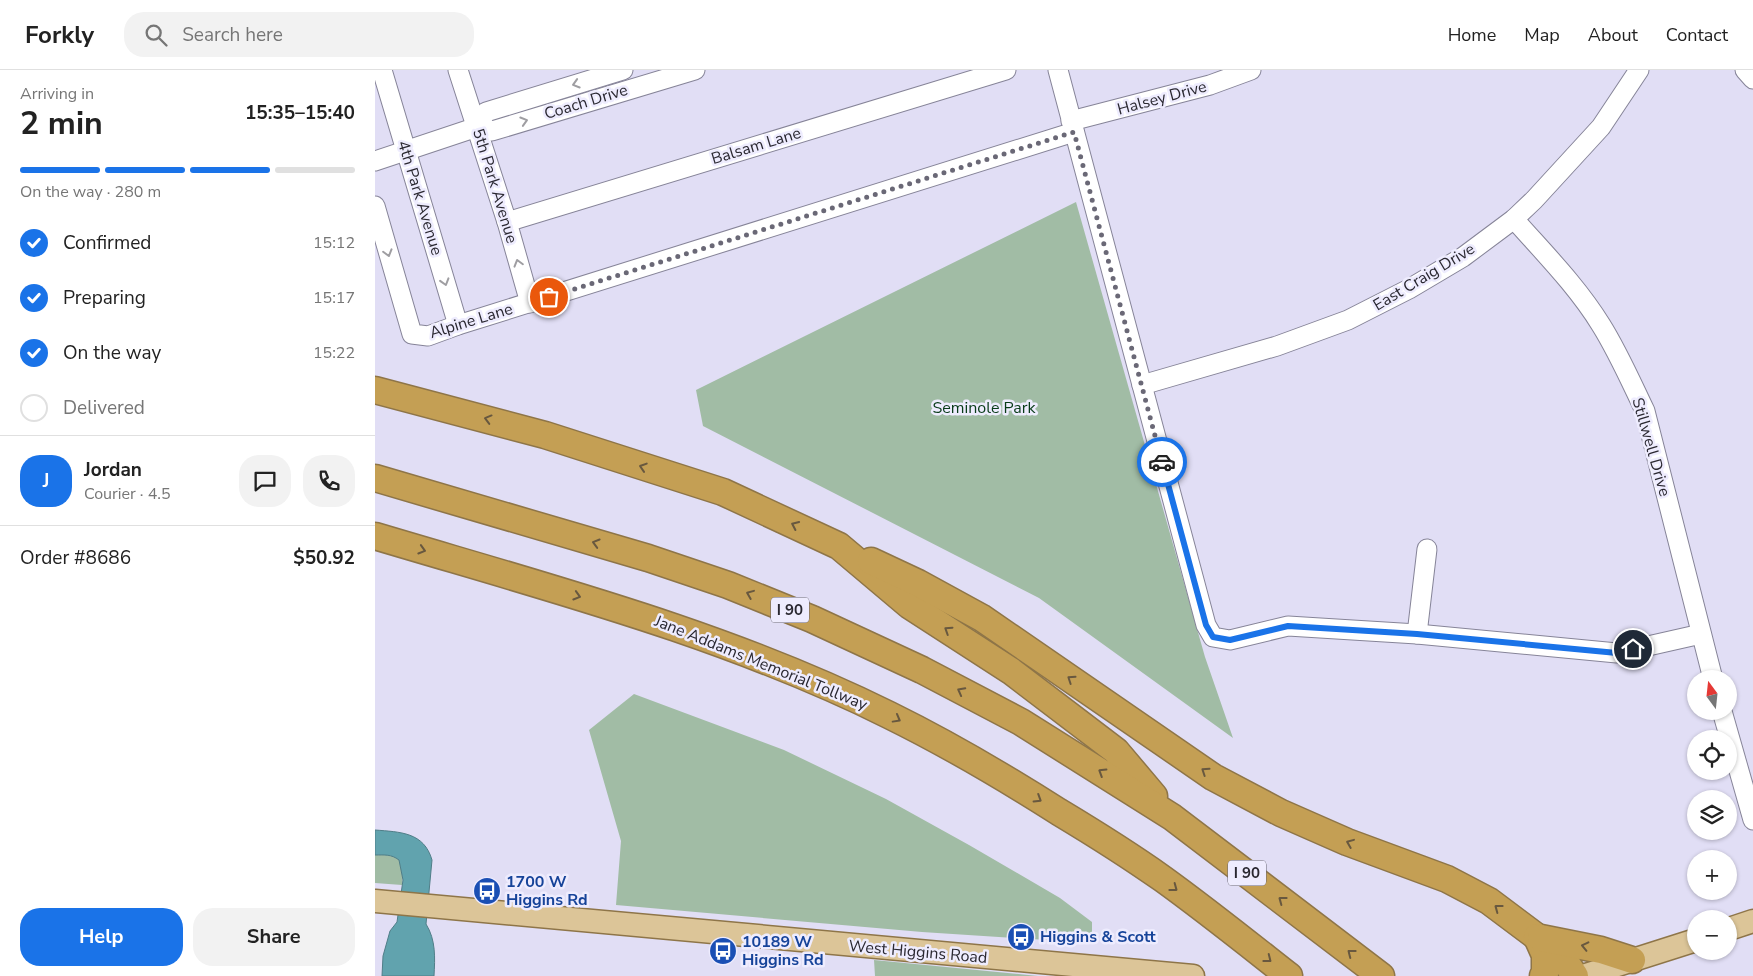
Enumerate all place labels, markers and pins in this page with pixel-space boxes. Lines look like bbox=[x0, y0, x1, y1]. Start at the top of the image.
pin bbox=[528, 276, 570, 318]
pin bbox=[1612, 628, 1654, 670]
place label: 1700 W Higgins Rd bbox=[506, 871, 588, 911]
bus stop icon: 1700 W Higgins Rd bbox=[472, 876, 502, 906]
bus stop icon: Higgins & Scott bbox=[1006, 922, 1036, 952]
place label: Higgins & Scott bbox=[1040, 926, 1157, 948]
place label: 10189 W Higgins Rd bbox=[742, 931, 824, 971]
bus stop icon: 10189 W Higgins Rd bbox=[708, 936, 738, 966]

